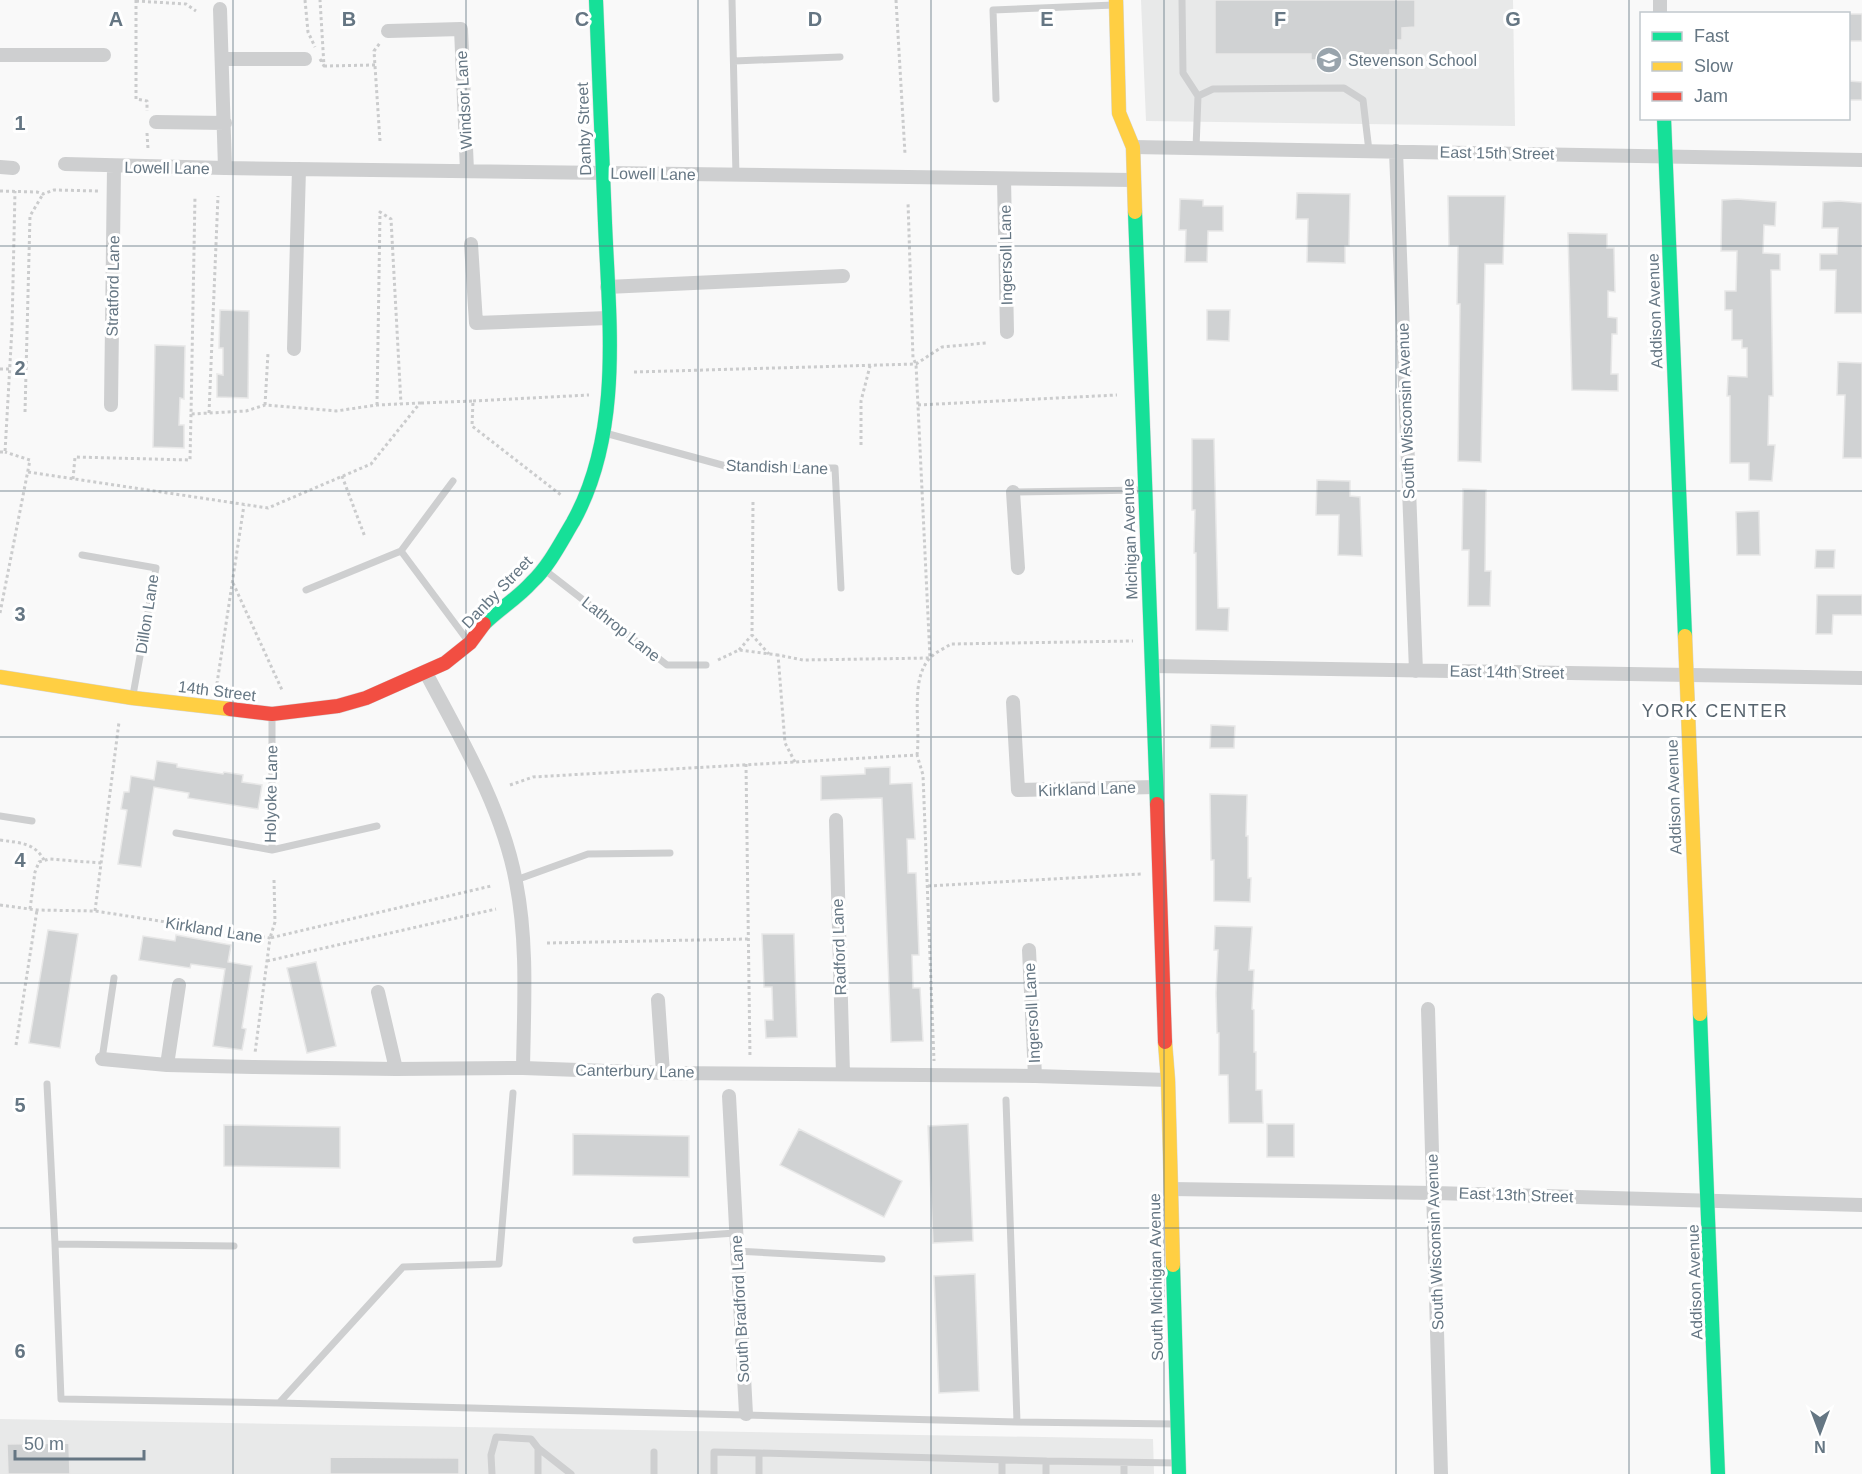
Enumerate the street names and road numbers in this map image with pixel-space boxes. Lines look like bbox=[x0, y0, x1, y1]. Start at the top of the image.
street label: Windsor Lane bbox=[453, 50, 475, 150]
street label: Danby Street bbox=[574, 81, 594, 176]
street label: East 15th Street bbox=[1439, 144, 1555, 163]
street label: Lowell Lane bbox=[124, 159, 210, 177]
street label: Lowell Lane bbox=[610, 165, 696, 183]
street label: Ingersoll Lane bbox=[997, 204, 1015, 305]
street label: Stratford Lane bbox=[104, 235, 122, 337]
street label: Addison Avenue bbox=[1644, 253, 1666, 369]
street label: South Wisconsin Avenue bbox=[1394, 322, 1418, 500]
street label: Standish Lane bbox=[726, 457, 829, 477]
street label: Michigan Avenue bbox=[1119, 478, 1141, 600]
street label: Danby Street bbox=[458, 552, 536, 631]
street label: Dillon Lane bbox=[132, 573, 162, 655]
street label: Lathrop Lane bbox=[579, 593, 663, 665]
street label: East 14th Street bbox=[1449, 663, 1565, 682]
street label: 14th Street bbox=[177, 678, 257, 704]
street label: Addison Avenue bbox=[1663, 739, 1685, 855]
street label: Holyoke Lane bbox=[262, 745, 280, 843]
street label: Kirkland Lane bbox=[1038, 779, 1136, 799]
street label: Radford Lane bbox=[829, 898, 849, 996]
street label: Kirkland Lane bbox=[164, 914, 264, 946]
street label: Ingersoll Lane bbox=[1021, 962, 1043, 1064]
street label: Canterbury Lane bbox=[575, 1061, 695, 1081]
street label: South Wisconsin Avenue bbox=[1423, 1153, 1447, 1331]
street label: East 13th Street bbox=[1458, 1185, 1574, 1206]
street label: South Michigan Avenue bbox=[1146, 1193, 1166, 1361]
street label: Addison Avenue bbox=[1684, 1224, 1706, 1340]
street label: South Bradford Lane bbox=[728, 1235, 752, 1383]

